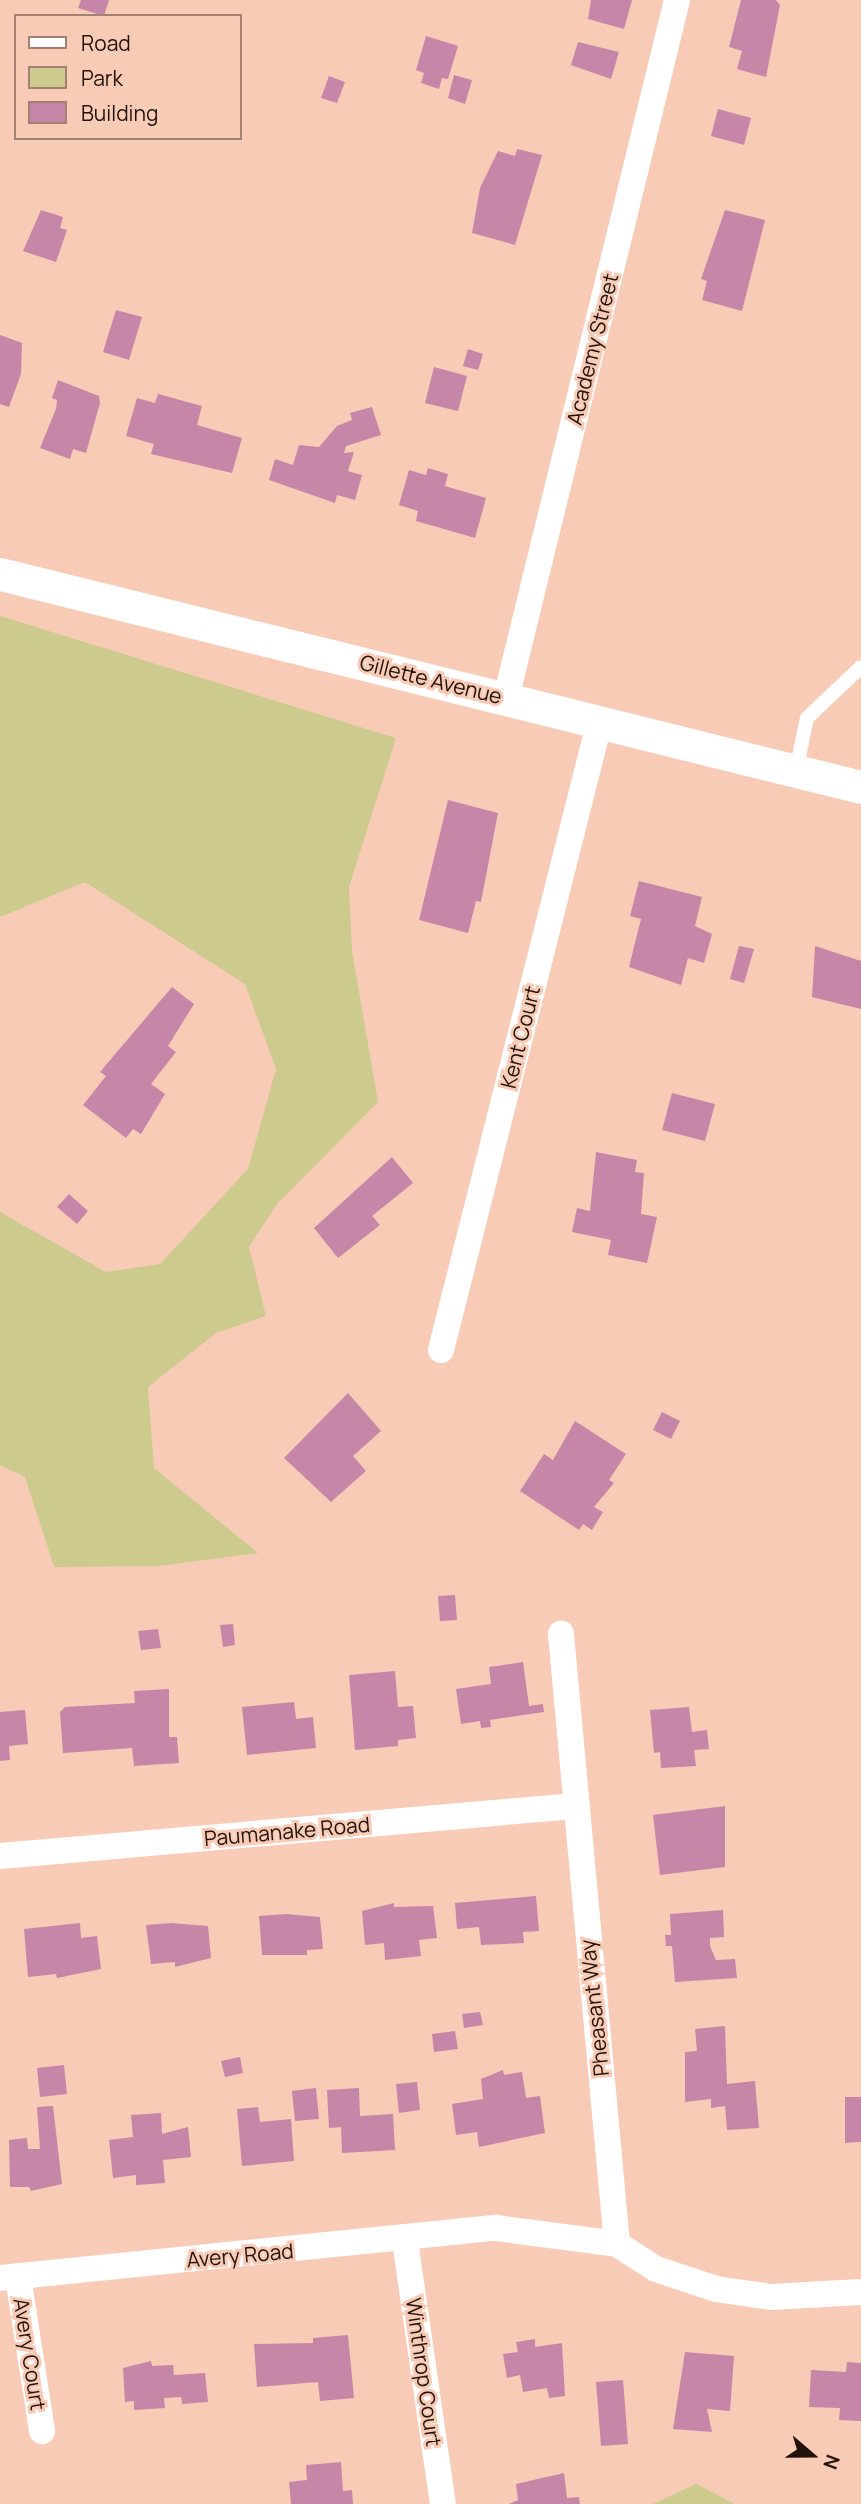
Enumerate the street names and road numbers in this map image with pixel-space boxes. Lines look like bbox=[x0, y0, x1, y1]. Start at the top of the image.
street label: Academy Street bbox=[561, 271, 623, 427]
street label: Gillette Avenue bbox=[357, 649, 505, 709]
street label: Kent Court bbox=[495, 983, 545, 1091]
street label: Paumanake Road bbox=[203, 1811, 371, 1851]
street label: Pheasant Way bbox=[574, 1938, 614, 2078]
street label: Avery Road bbox=[185, 2238, 295, 2272]
street label: Avery Court bbox=[9, 2296, 51, 2412]
street label: Winthrop Court bbox=[401, 2296, 447, 2448]

